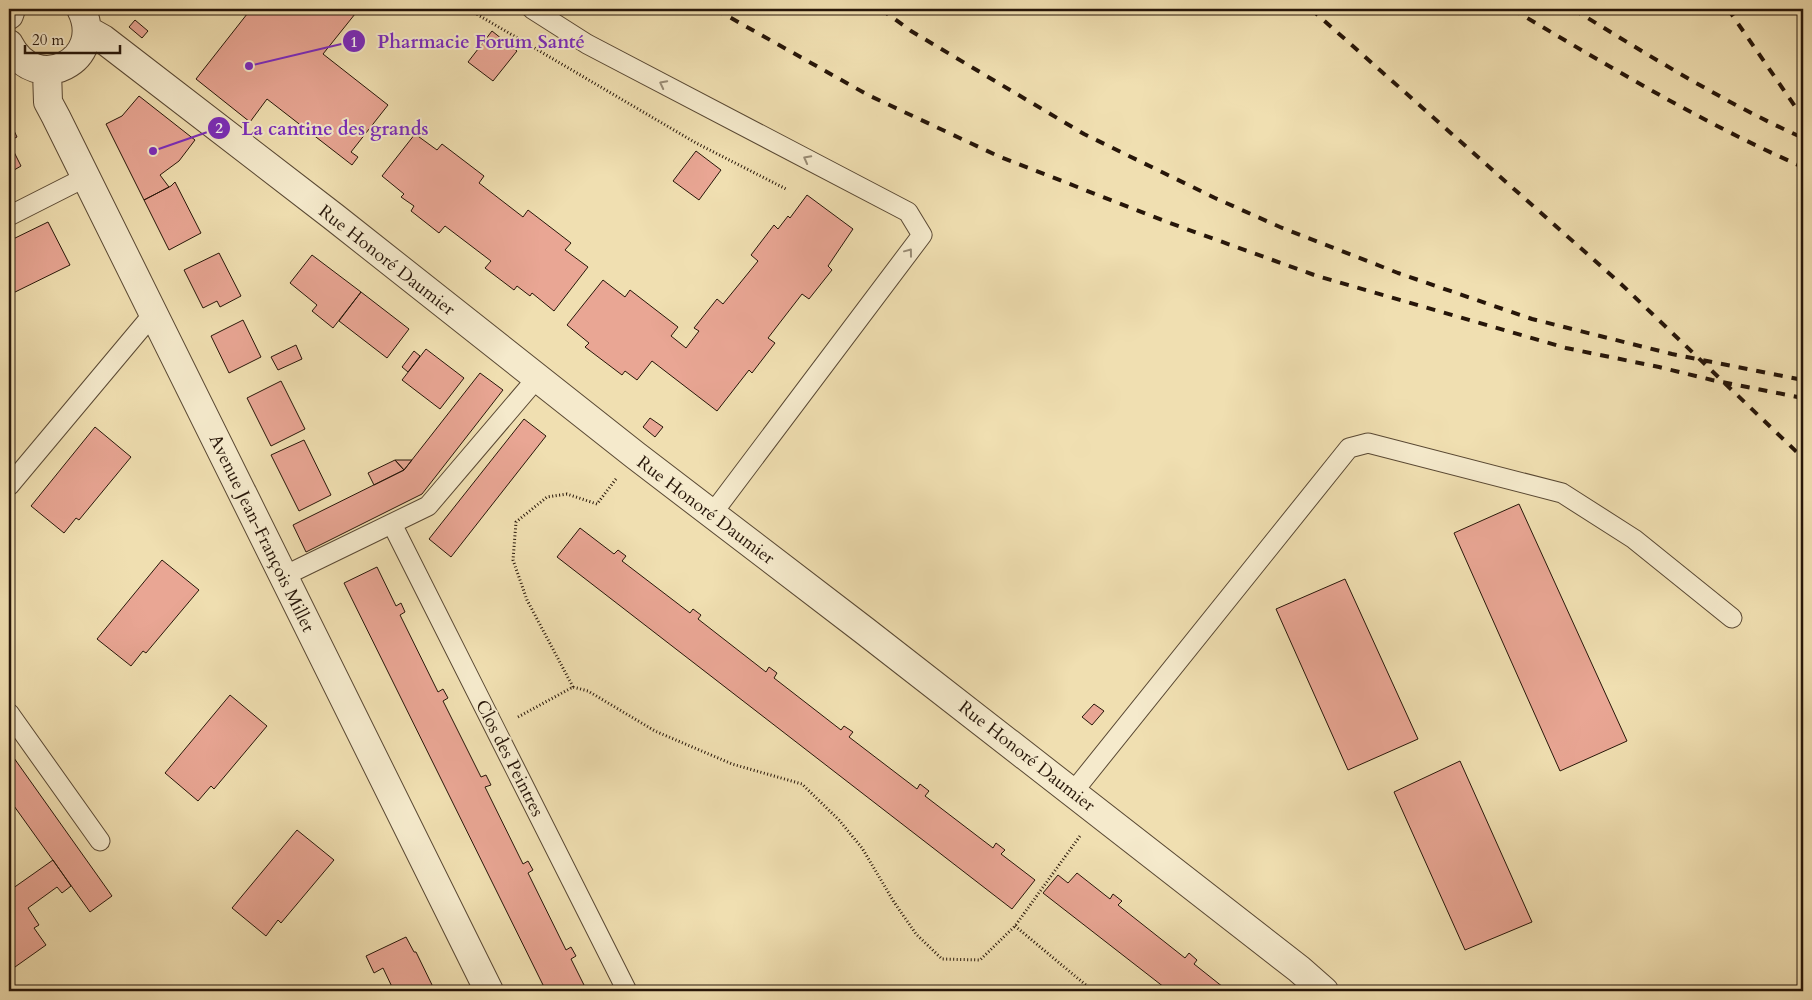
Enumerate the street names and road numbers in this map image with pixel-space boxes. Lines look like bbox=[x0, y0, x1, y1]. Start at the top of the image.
street label: Rue Honoré Daumier bbox=[313, 199, 461, 322]
street label: Avenue Jean-François Millet bbox=[203, 430, 321, 637]
street label: Rue Honoré Daumier bbox=[631, 450, 780, 571]
street label: Clos des Peintres bbox=[469, 695, 550, 821]
street label: Rue Honoré Daumier bbox=[953, 695, 1101, 818]

